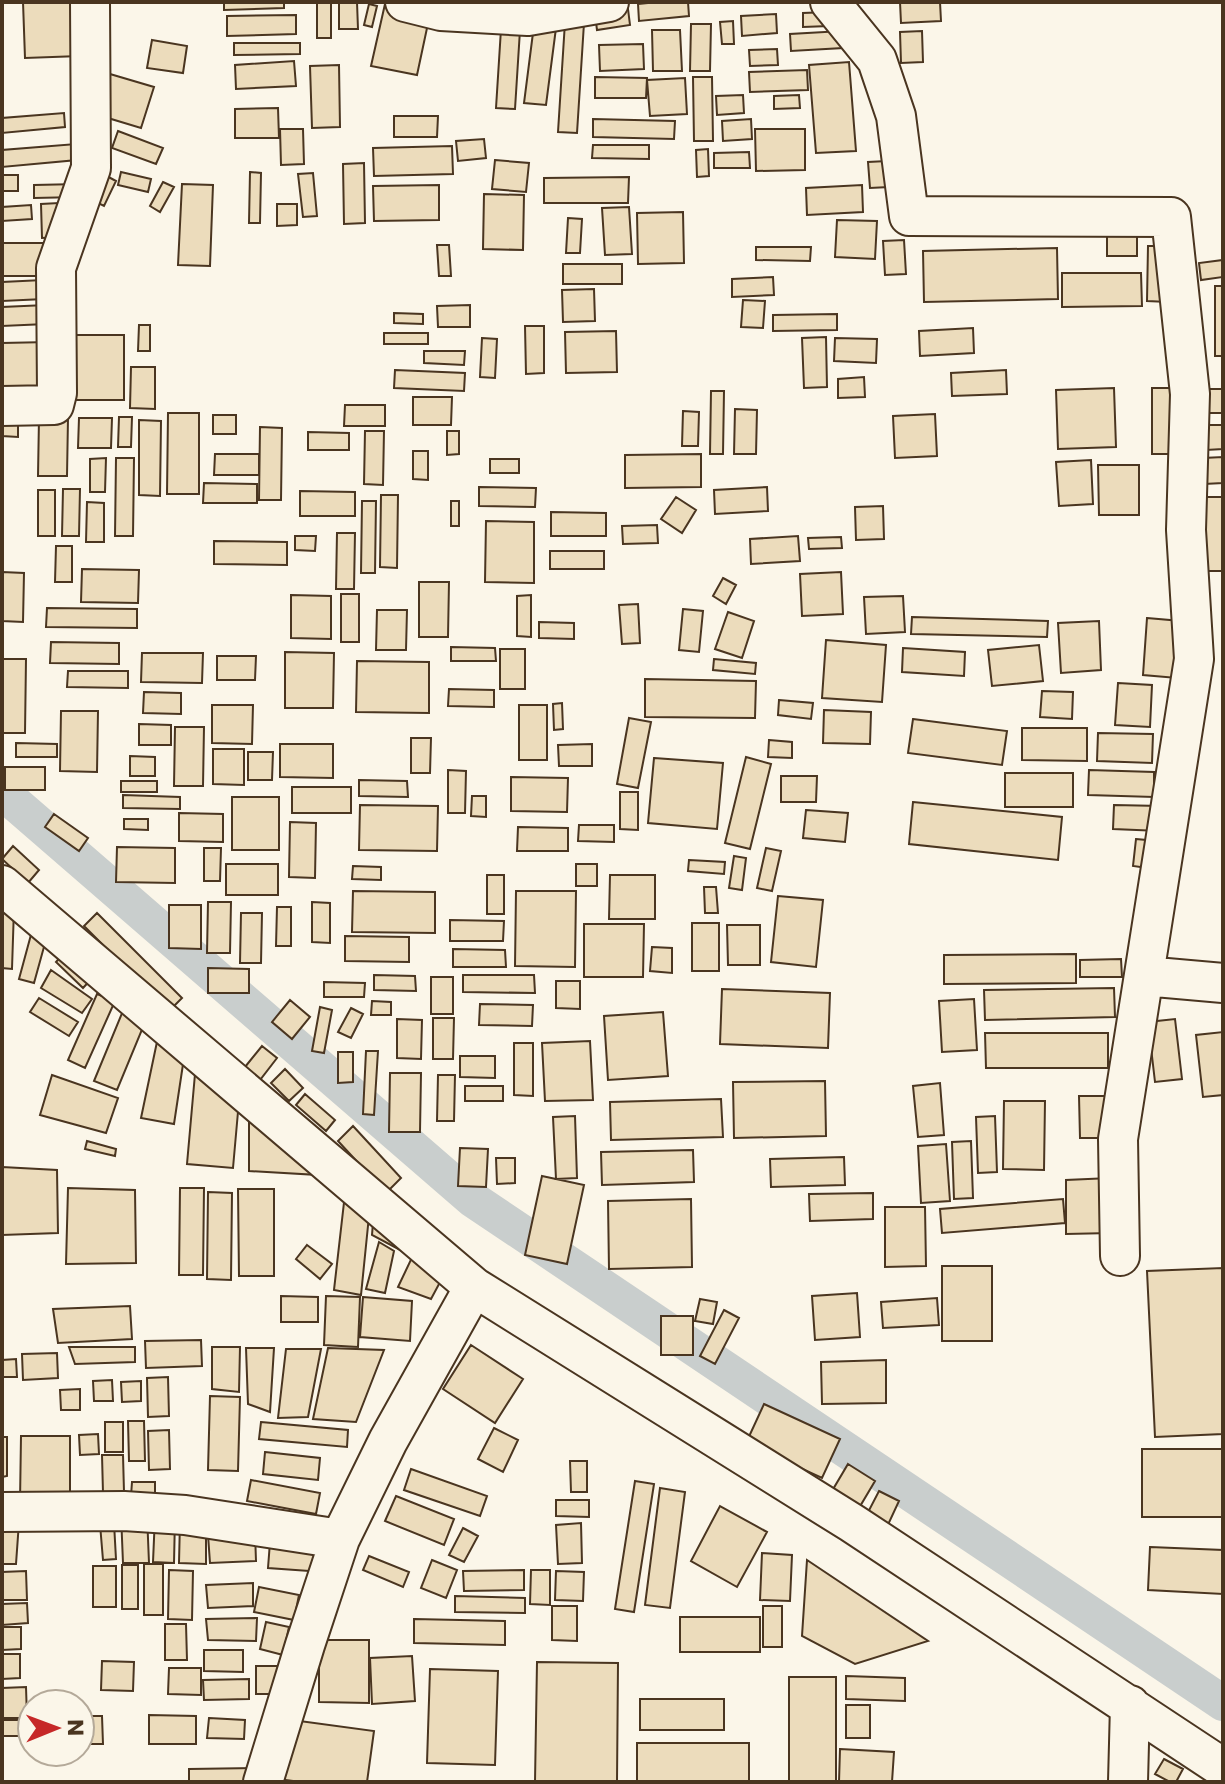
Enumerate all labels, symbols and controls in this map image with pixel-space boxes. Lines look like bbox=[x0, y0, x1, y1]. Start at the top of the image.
north arrow bbox=[16, 1688, 96, 1768]
text: N bbox=[60, 1719, 91, 1736]

